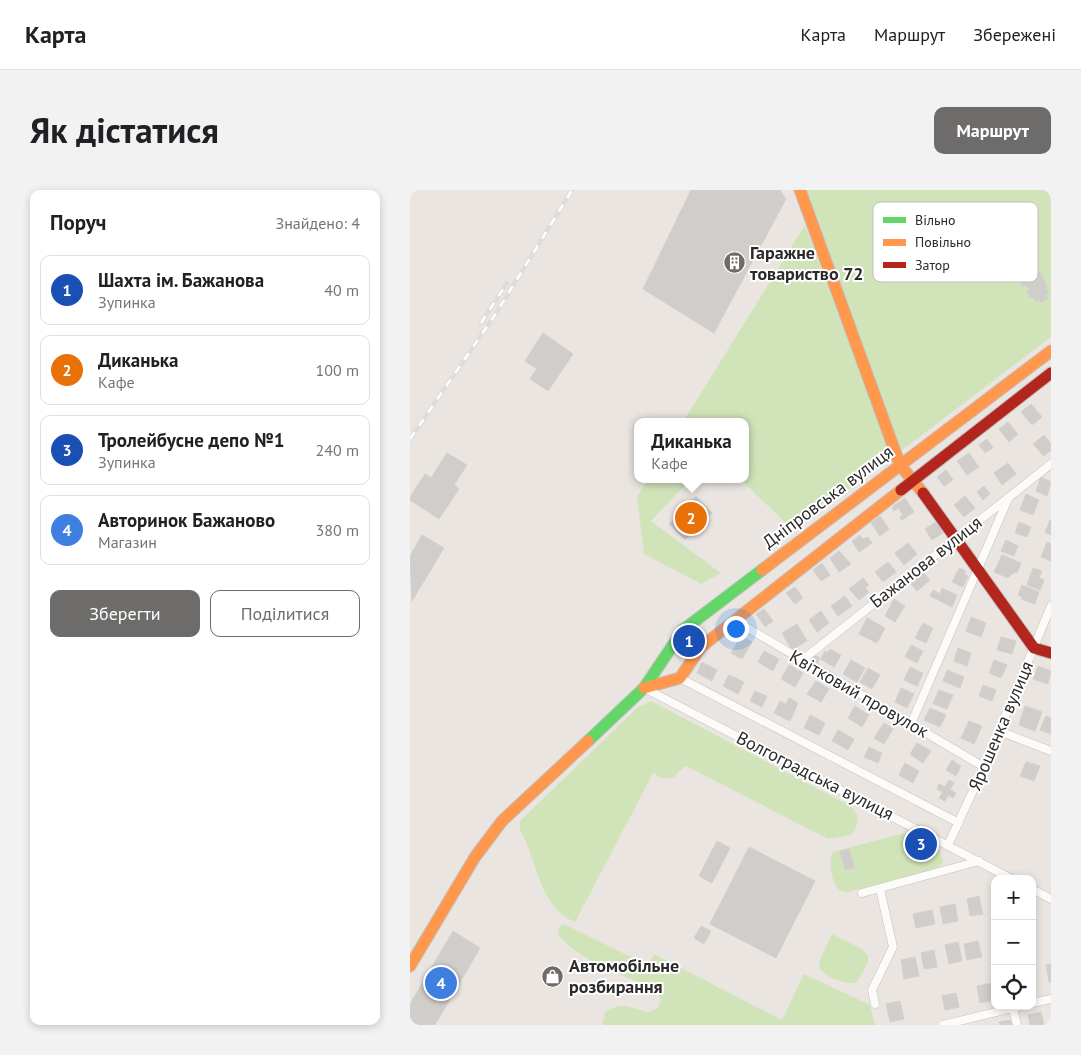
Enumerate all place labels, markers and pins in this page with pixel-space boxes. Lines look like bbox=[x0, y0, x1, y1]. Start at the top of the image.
place label: Гаражне товариство 72 bbox=[750, 241, 864, 285]
building icon: Гаражне товариство 72 bbox=[722, 251, 746, 275]
pin: 2 bbox=[675, 499, 707, 537]
pin: 1 bbox=[673, 622, 705, 660]
pin: 3 bbox=[905, 825, 937, 863]
place label: Автомобільне розбирання bbox=[569, 954, 679, 998]
pin: 4 bbox=[425, 964, 457, 1002]
shop icon: Автомобільне розбирання bbox=[541, 964, 565, 988]

